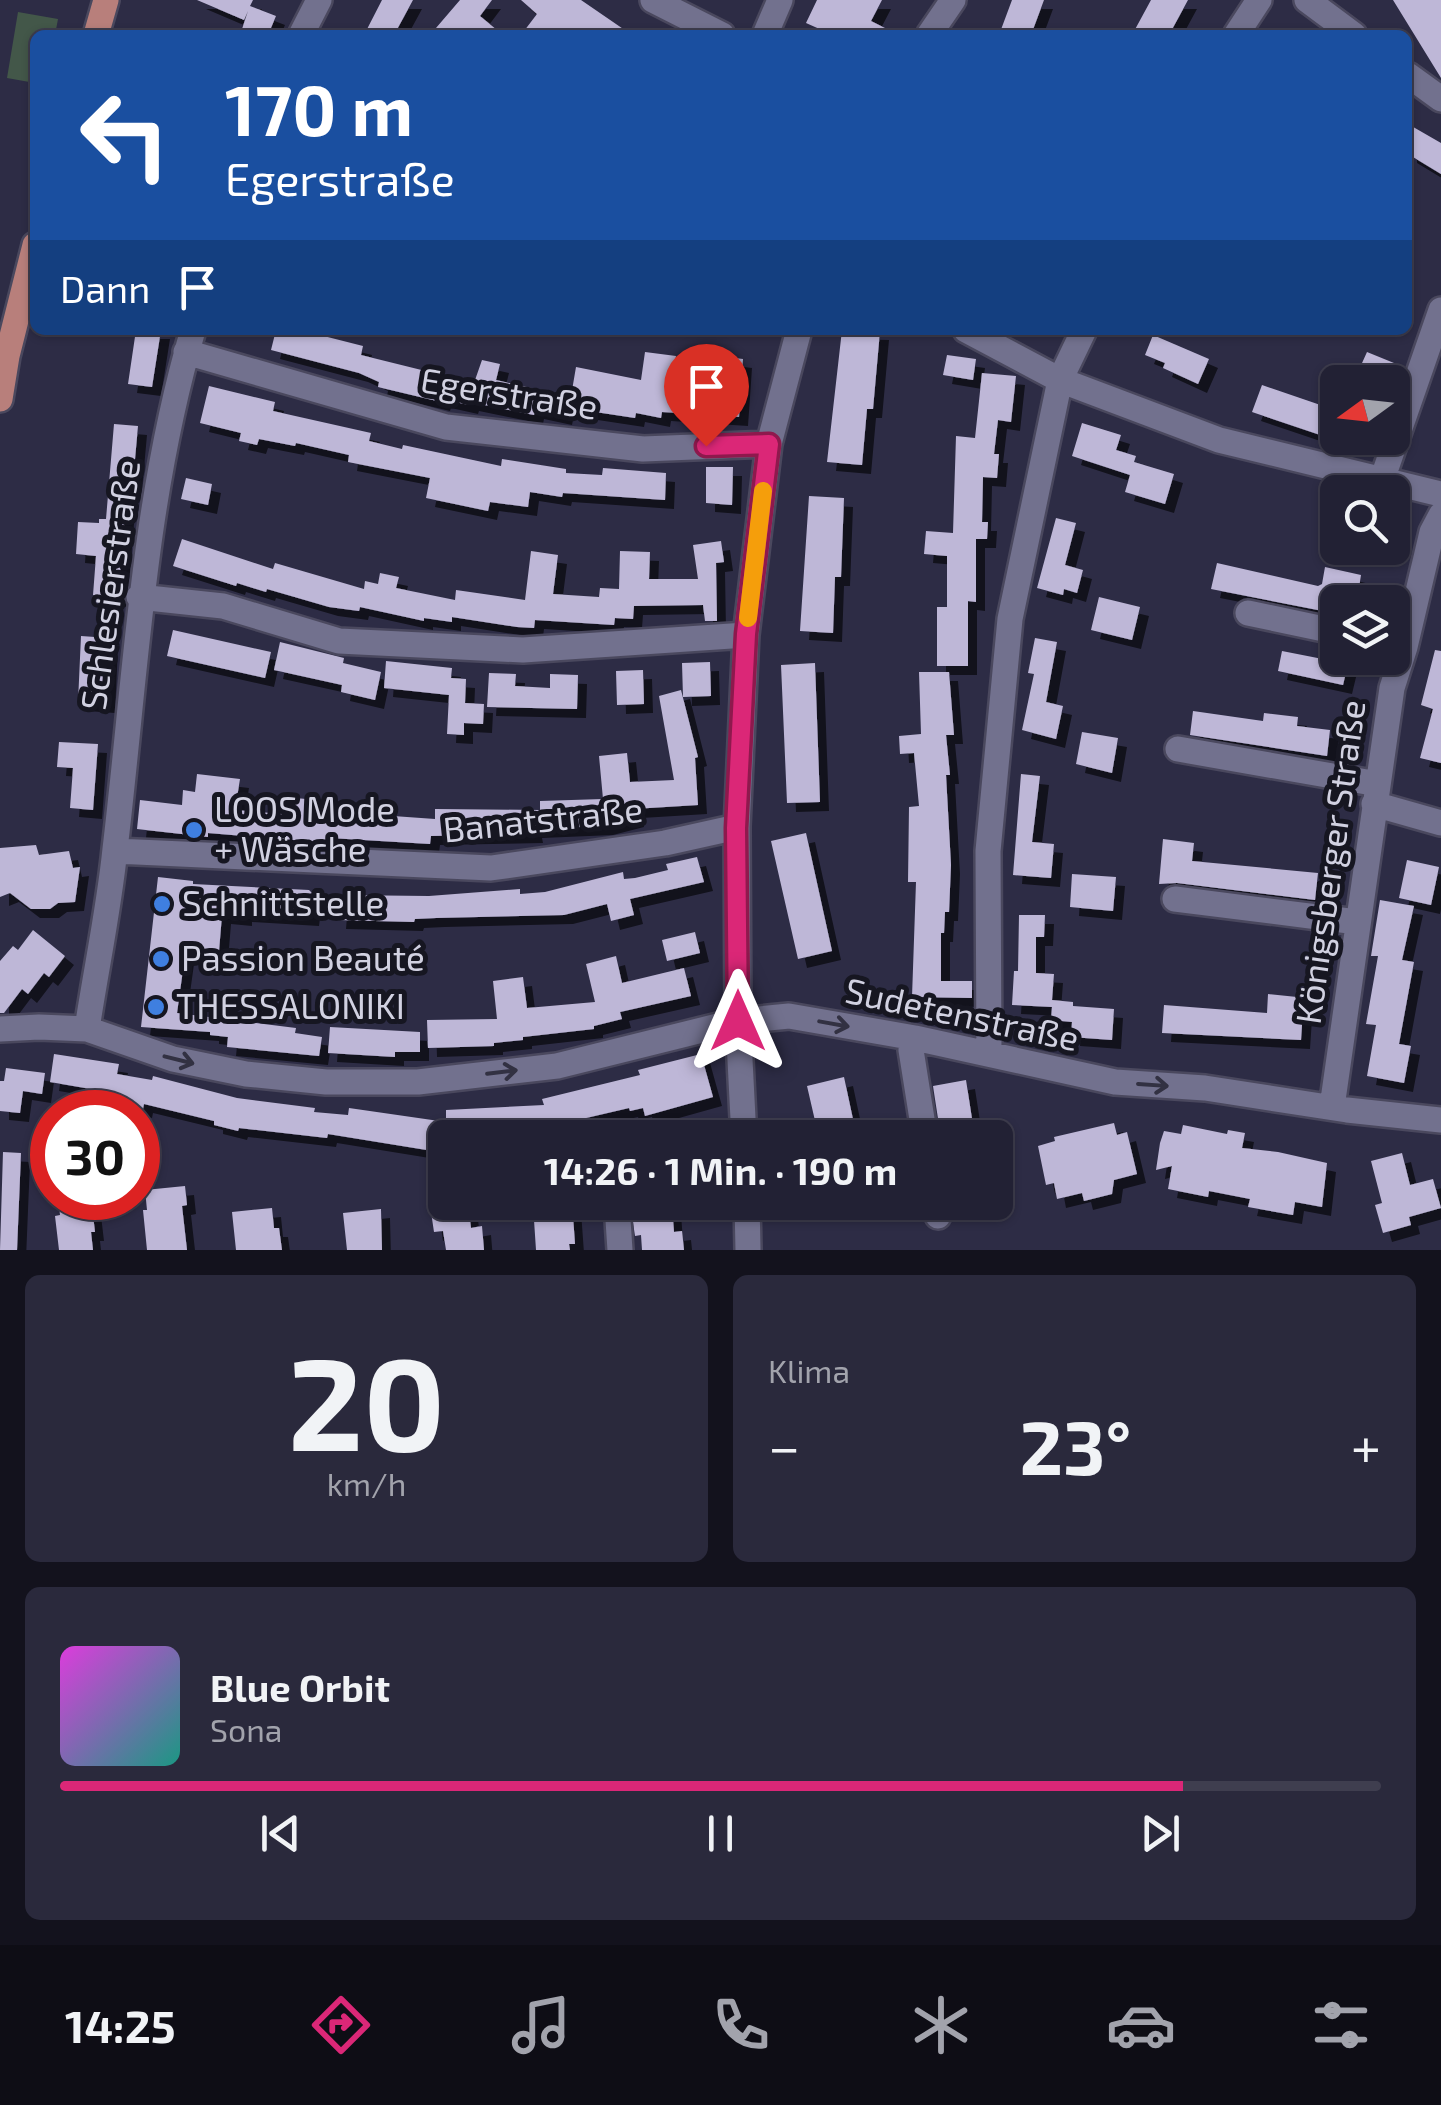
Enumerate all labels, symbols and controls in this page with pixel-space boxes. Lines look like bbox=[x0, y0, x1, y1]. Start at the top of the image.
text: 170 m bbox=[225, 66, 413, 150]
icon: left bbox=[60, 70, 190, 200]
text: Egerstraße bbox=[225, 151, 455, 205]
icon: arrive bbox=[170, 260, 225, 315]
text: Dann bbox=[60, 265, 150, 311]
pin bbox=[664, 344, 749, 447]
street label: Egerstraße bbox=[418, 357, 601, 427]
icon: arrive bbox=[679, 359, 734, 414]
north arrow bbox=[1320, 365, 1410, 455]
map controls bbox=[1320, 365, 1410, 675]
street label: Schlesierstraße bbox=[71, 457, 147, 713]
button: search bbox=[1320, 475, 1410, 565]
button: layers bbox=[1320, 585, 1410, 675]
street label: Königsberger Straße bbox=[1285, 697, 1373, 1026]
place label: LOOS Mode + Wäsche bbox=[214, 787, 395, 869]
street label: Banatstraße bbox=[441, 787, 645, 849]
marker: LOOS Mode + Wäsche bbox=[183, 819, 205, 841]
place label: Schnittstelle bbox=[182, 881, 384, 923]
marker: Schnittstelle bbox=[151, 893, 173, 915]
place label: Passion Beauté bbox=[181, 936, 425, 978]
marker: Passion Beauté bbox=[150, 948, 172, 970]
street label: Sudetenstraße bbox=[842, 968, 1083, 1058]
position arrow bbox=[686, 969, 790, 1073]
place label: THESSALONIKI bbox=[176, 984, 405, 1026]
marker: THESSALONIKI bbox=[145, 996, 167, 1018]
one-way arrow bbox=[817, 1015, 850, 1034]
one-way arrow bbox=[163, 1051, 194, 1070]
one-way arrow bbox=[485, 1062, 517, 1081]
one-way arrow bbox=[1136, 1076, 1168, 1095]
speed limit sign: 30 bbox=[30, 1090, 160, 1220]
text: 14:26 · 1 Min. · 190 m bbox=[544, 1147, 897, 1193]
text: 20 bbox=[288, 1321, 445, 1477]
text: Klima bbox=[768, 1351, 850, 1389]
text: 23° bbox=[1019, 1400, 1131, 1490]
text: − bbox=[768, 1412, 800, 1478]
text: + bbox=[1351, 1412, 1381, 1478]
text: km/h bbox=[327, 1464, 406, 1502]
text: Blue Orbit bbox=[210, 1664, 390, 1710]
text: Sona bbox=[210, 1710, 282, 1748]
icon: previous bbox=[253, 1806, 308, 1861]
icon: pause bbox=[693, 1806, 748, 1861]
icon: next bbox=[1133, 1806, 1188, 1861]
icon: directions bbox=[306, 1990, 376, 2060]
icon: music bbox=[506, 1990, 576, 2060]
icon: phone bbox=[706, 1990, 776, 2060]
icon: climate bbox=[906, 1990, 976, 2060]
icon: car bbox=[1106, 1990, 1176, 2060]
icon: filters bbox=[1306, 1990, 1376, 2060]
text: 14:25 bbox=[65, 1998, 176, 2052]

